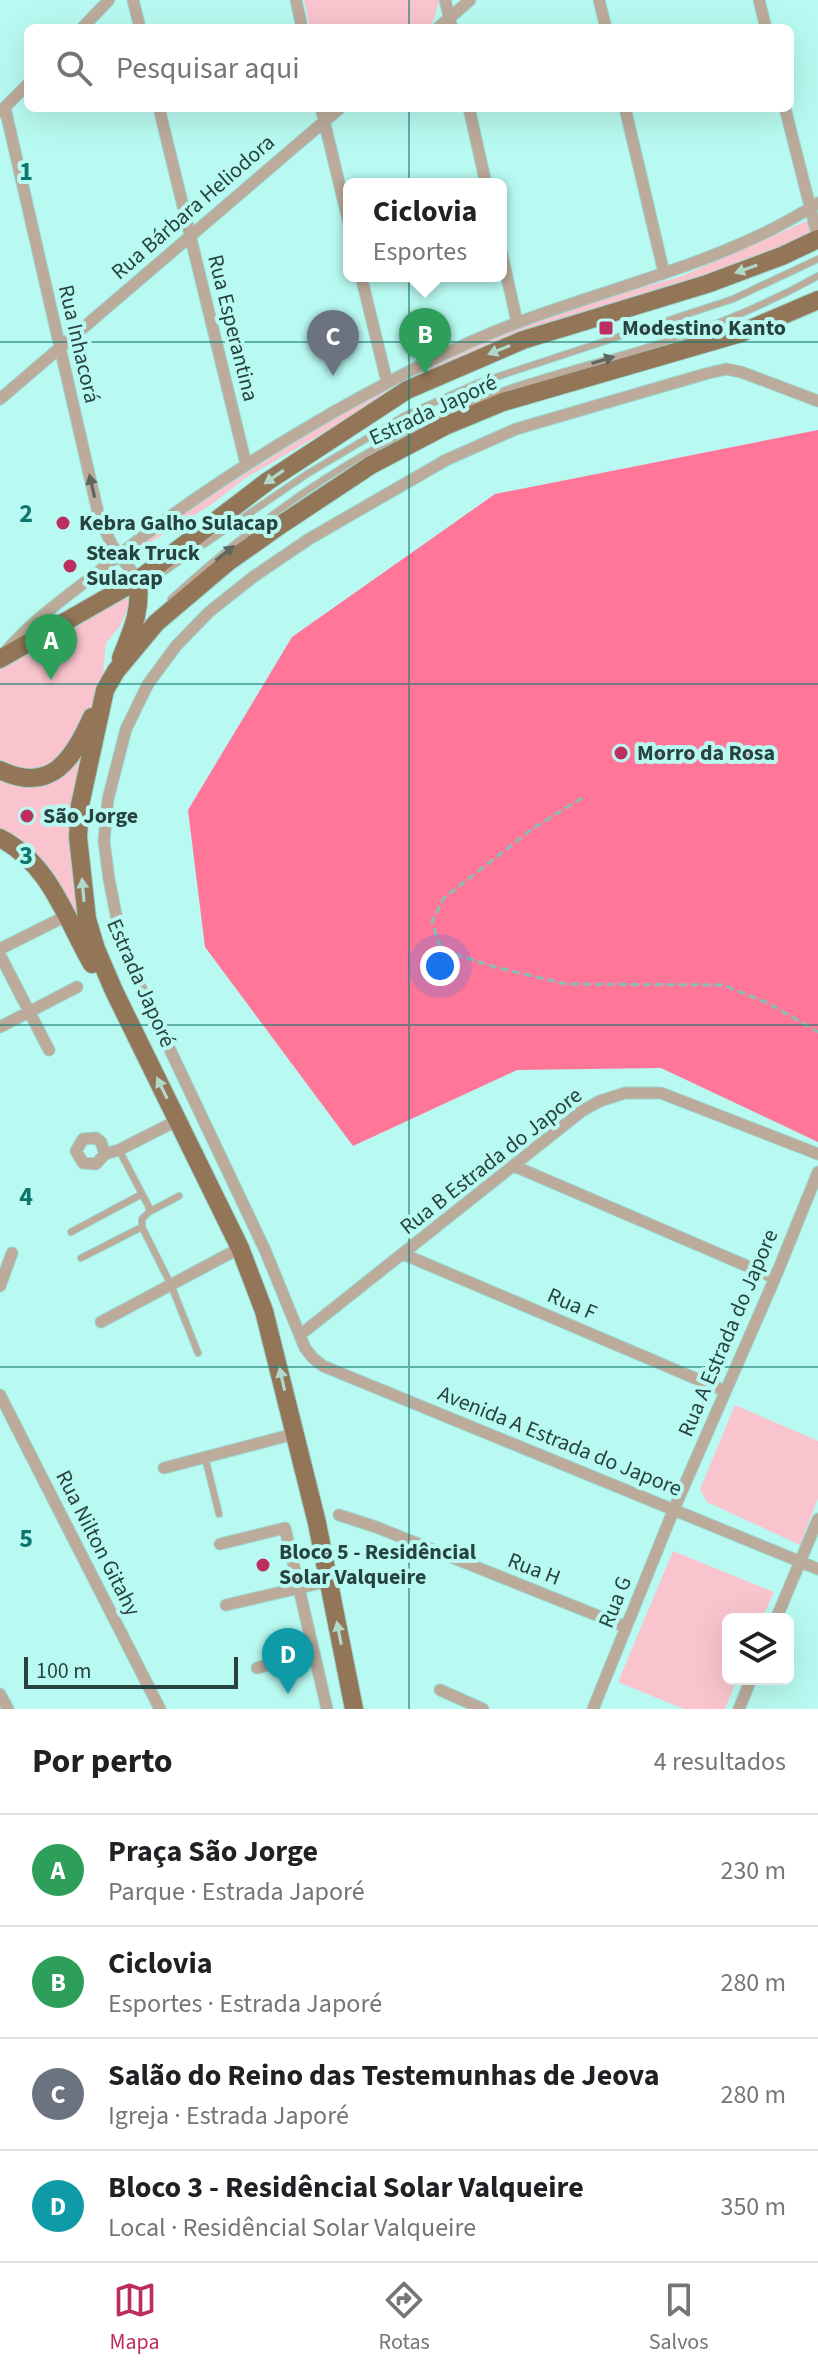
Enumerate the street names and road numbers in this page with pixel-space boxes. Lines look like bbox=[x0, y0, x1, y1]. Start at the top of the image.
street label: Rua Bárbara Heliodora bbox=[104, 127, 282, 287]
street label: Rua Esperantina bbox=[199, 251, 267, 405]
street label: Rua Inhacorá bbox=[50, 282, 108, 406]
street label: Estrada Japoré bbox=[364, 366, 502, 454]
street label: Estrada Japoré bbox=[98, 914, 184, 1053]
street label: Rua B Estrada do Japore bbox=[393, 1079, 589, 1242]
street label: Rua A Estrada do Japore bbox=[670, 1224, 786, 1442]
street label: Rua F bbox=[542, 1279, 602, 1329]
street label: Avenida A Estrada do Japore bbox=[433, 1377, 687, 1505]
street label: Rua Nilton Gitahy bbox=[47, 1464, 149, 1622]
street label: Rua H bbox=[503, 1544, 565, 1594]
street label: Rua G bbox=[590, 1571, 640, 1633]

